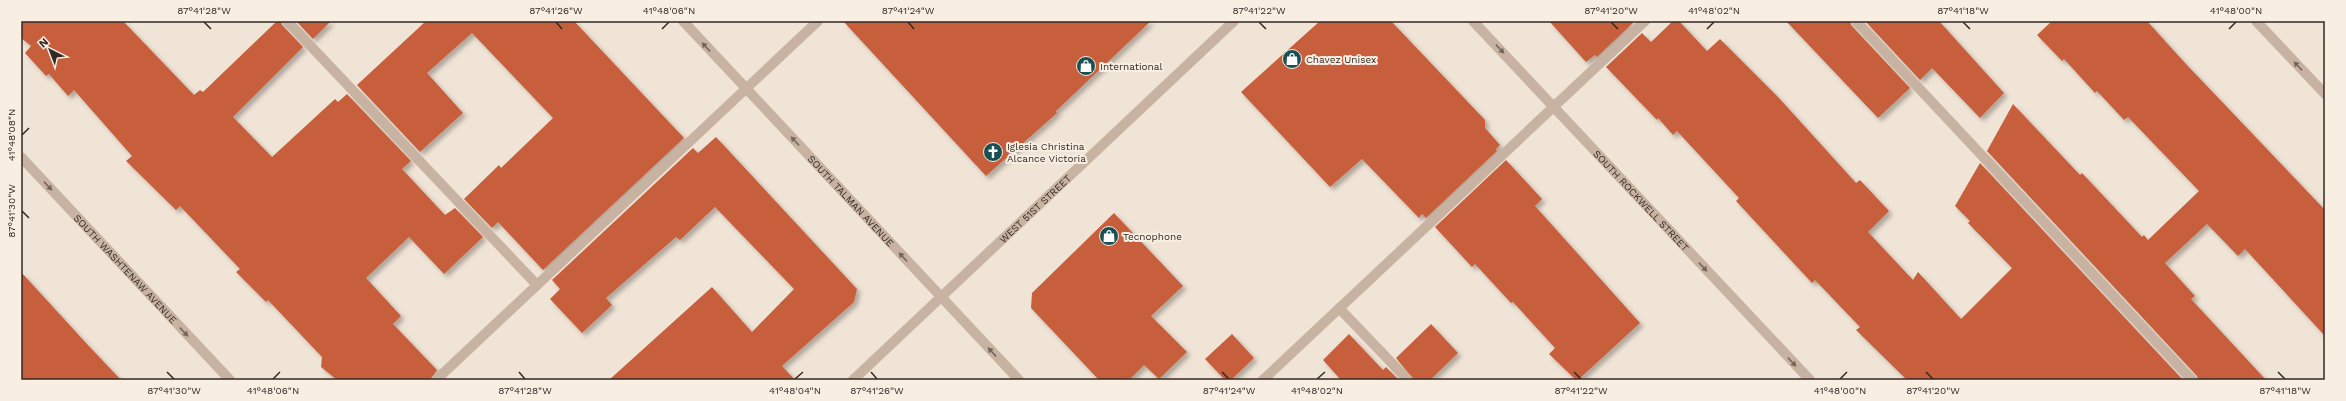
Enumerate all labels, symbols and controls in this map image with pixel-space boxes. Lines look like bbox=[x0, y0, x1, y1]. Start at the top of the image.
text: 87°41'28"W bbox=[177, 5, 231, 16]
text: 87°41'26"W bbox=[529, 5, 583, 16]
text: 41°48'06"N bbox=[643, 5, 695, 16]
text: 87°41'24"W bbox=[882, 5, 935, 16]
text: 87°41'22"W bbox=[1232, 5, 1286, 16]
text: 87°41'20"W bbox=[1584, 5, 1638, 16]
text: 41°48'02"N bbox=[1688, 5, 1740, 16]
text: 87°41'18"W bbox=[1937, 5, 1989, 16]
text: 41°48'00"N bbox=[2210, 5, 2262, 16]
north arrow bbox=[30, 30, 70, 70]
text: N bbox=[36, 35, 51, 50]
one-way arrow bbox=[702, 41, 711, 52]
one-way arrow bbox=[1495, 44, 1504, 55]
shop icon: Chavez Unisex bbox=[1281, 48, 1303, 70]
place label: Chavez Unisex bbox=[1306, 54, 1376, 65]
shop icon: International bbox=[1075, 55, 1097, 77]
place label: International bbox=[1100, 61, 1162, 72]
one-way arrow bbox=[2294, 61, 2303, 71]
text: 41°48'08"N bbox=[6, 109, 17, 161]
one-way arrow bbox=[791, 136, 800, 146]
church icon: Iglesia Christina Alcance Victoria bbox=[982, 141, 1004, 163]
place label: Iglesia Christina Alcance Victoria bbox=[1007, 141, 1086, 164]
street label: SOUTH ROCKWELL STREET bbox=[1591, 148, 1691, 253]
street label: SOUTH TALMAN AVENUE bbox=[806, 153, 896, 249]
street label: WEST 51ST STREET bbox=[997, 173, 1073, 245]
one-way arrow bbox=[43, 181, 52, 191]
text: 87°41'30"W bbox=[6, 184, 17, 238]
street label: SOUTH WASHTENAW AVENUE bbox=[72, 212, 179, 326]
shop icon: Tecnophone bbox=[1098, 225, 1120, 247]
place label: Tecnophone bbox=[1123, 231, 1182, 242]
one-way arrow bbox=[899, 251, 908, 262]
one-way arrow bbox=[1699, 262, 1708, 272]
one-way arrow bbox=[180, 326, 189, 337]
one-way arrow bbox=[988, 347, 997, 356]
one-way arrow bbox=[1788, 357, 1797, 367]
text: 87°41'30"W bbox=[147, 385, 201, 396]
text: 41°48'06"N bbox=[247, 385, 299, 396]
text: 87°41'28"W bbox=[498, 385, 552, 396]
text: 41°48'04"N bbox=[769, 385, 821, 396]
text: 87°41'26"W bbox=[850, 385, 904, 396]
text: 87°41'24"W bbox=[1203, 385, 1256, 396]
text: 41°48'02"N bbox=[1291, 385, 1343, 396]
text: 87°41'22"W bbox=[1554, 385, 1608, 396]
text: 41°48'00"N bbox=[1814, 385, 1866, 396]
text: 87°41'20"W bbox=[1906, 385, 1960, 396]
text: 87°41'18"W bbox=[2259, 385, 2311, 396]

